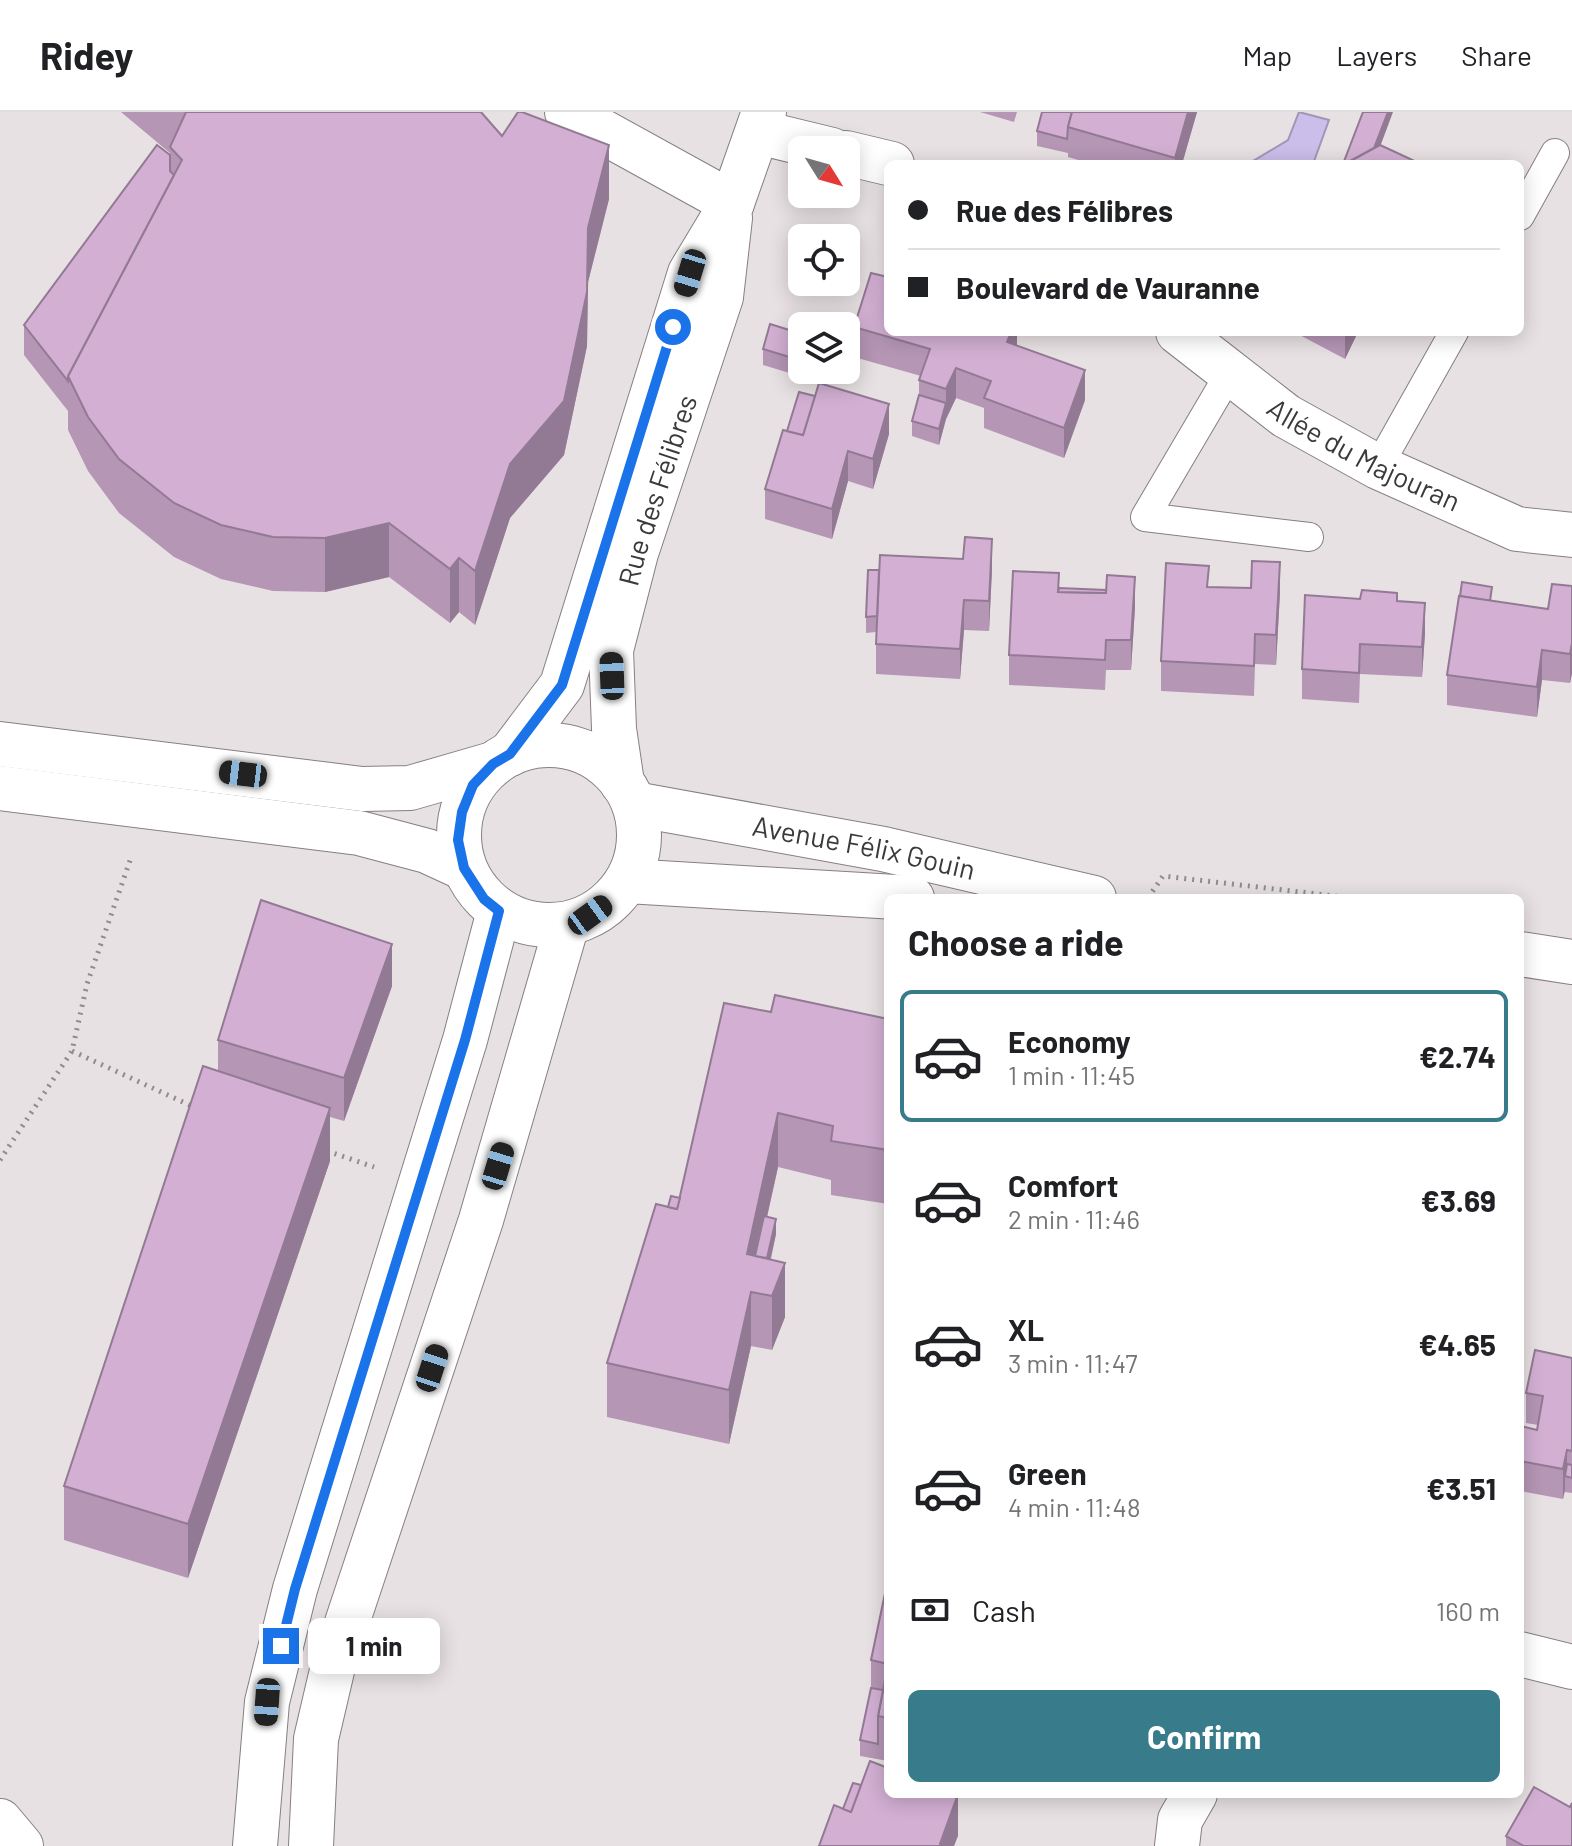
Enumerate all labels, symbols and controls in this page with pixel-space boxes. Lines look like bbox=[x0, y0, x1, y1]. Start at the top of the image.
text: Ridey bbox=[40, 32, 133, 78]
text: Map bbox=[1242, 38, 1292, 72]
text: Layers bbox=[1336, 38, 1417, 72]
text: Share bbox=[1461, 38, 1532, 72]
north arrow bbox=[788, 136, 860, 208]
map controls bbox=[788, 136, 860, 384]
text: Rue des Félibres bbox=[956, 192, 1173, 228]
button: locate bbox=[788, 224, 860, 296]
car bbox=[672, 247, 708, 299]
text: Boulevard de Vauranne bbox=[956, 269, 1260, 305]
route start bbox=[655, 309, 691, 345]
button: layers bbox=[788, 312, 860, 384]
street label: Rue des Félibres bbox=[610, 390, 703, 589]
street label: Allée du Majouran bbox=[1261, 390, 1466, 518]
car bbox=[599, 652, 625, 700]
car bbox=[218, 759, 268, 789]
street label: Avenue Félix Gouin bbox=[750, 808, 979, 886]
car bbox=[564, 891, 616, 939]
text: Choose a ride bbox=[908, 920, 1124, 963]
icon: car bbox=[912, 1020, 984, 1092]
text: Economy bbox=[1008, 1023, 1131, 1059]
text: €2.74 bbox=[1419, 1038, 1496, 1074]
text: 1 min · 11:45 bbox=[1008, 1059, 1135, 1090]
car bbox=[480, 1140, 516, 1192]
icon: car bbox=[912, 1164, 984, 1236]
text: Comfort bbox=[1008, 1167, 1118, 1203]
text: €3.69 bbox=[1421, 1182, 1496, 1218]
text: 2 min · 11:46 bbox=[1008, 1203, 1140, 1234]
icon: car bbox=[912, 1308, 984, 1380]
text: XL bbox=[1008, 1311, 1044, 1347]
text: €4.65 bbox=[1418, 1326, 1496, 1362]
car bbox=[413, 1341, 451, 1395]
text: 3 min · 11:47 bbox=[1008, 1347, 1138, 1378]
icon: car bbox=[912, 1452, 984, 1524]
text: Green bbox=[1008, 1455, 1087, 1491]
text: €3.51 bbox=[1426, 1470, 1496, 1506]
text: 4 min · 11:48 bbox=[1008, 1491, 1141, 1522]
icon: cash bbox=[908, 1588, 952, 1632]
text: Cash bbox=[972, 1592, 1036, 1628]
text: 160 m bbox=[1436, 1595, 1500, 1626]
callout: 1 min bbox=[309, 1618, 441, 1674]
route end bbox=[263, 1628, 299, 1664]
text: 1 min bbox=[346, 1630, 402, 1661]
car bbox=[253, 1677, 281, 1727]
button: Confirm bbox=[908, 1690, 1500, 1782]

